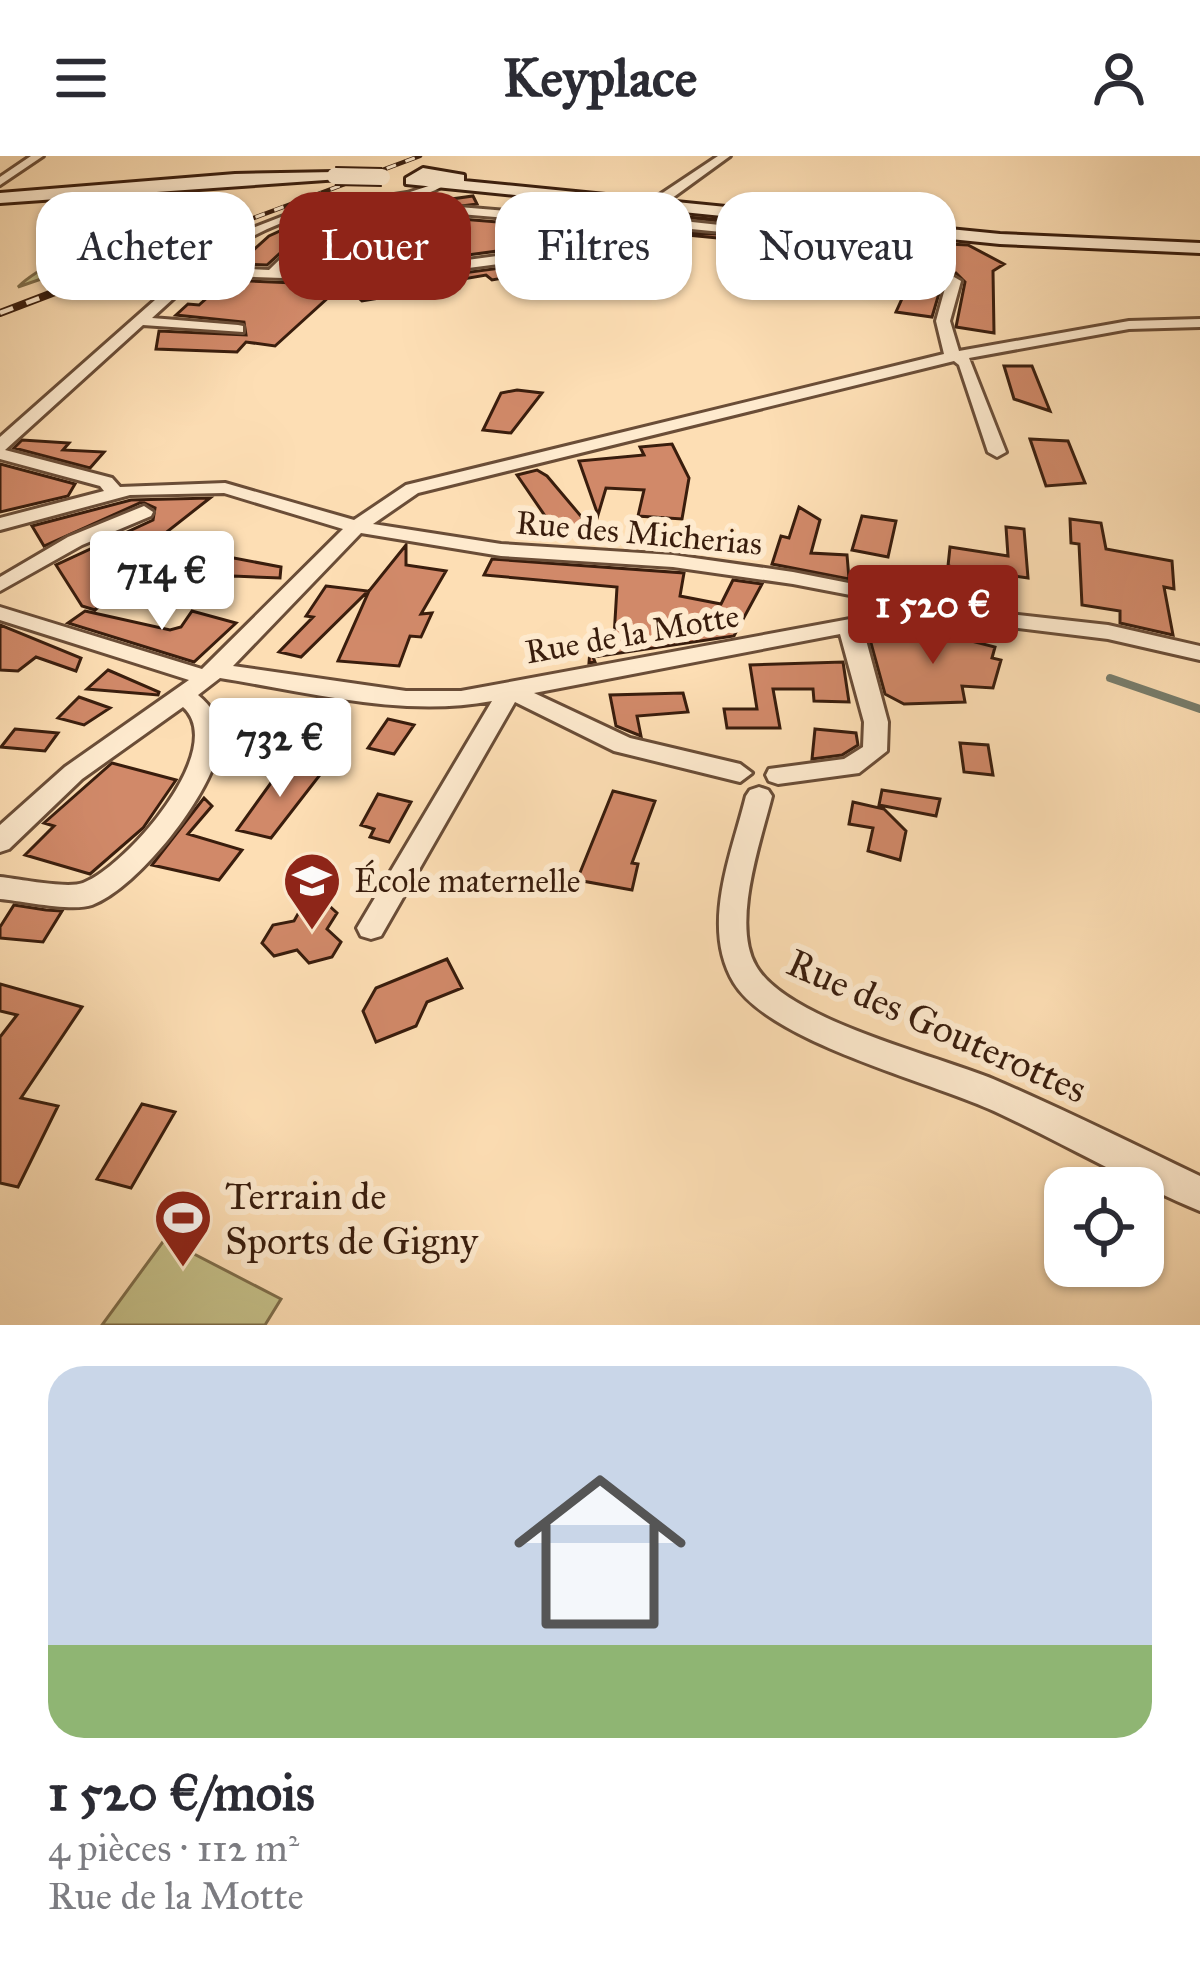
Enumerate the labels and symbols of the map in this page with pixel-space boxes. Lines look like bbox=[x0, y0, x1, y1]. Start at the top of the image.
street label: Rue des Micherias bbox=[514, 502, 764, 564]
pin: 714 € bbox=[78, 531, 246, 633]
pin: 1 520 € bbox=[822, 565, 1044, 667]
street label: Rue de la Motte bbox=[522, 596, 742, 672]
pin: 732 € bbox=[196, 698, 364, 800]
school or university icon: École maternelle bbox=[281, 850, 343, 932]
place label: École maternelle bbox=[354, 859, 581, 901]
street label: Rue des Gouterottes bbox=[780, 938, 1094, 1114]
place label: Terrain de Sports de Gigny bbox=[225, 1172, 479, 1265]
sports icon: Terrain de Sports de Gigny bbox=[152, 1187, 214, 1269]

